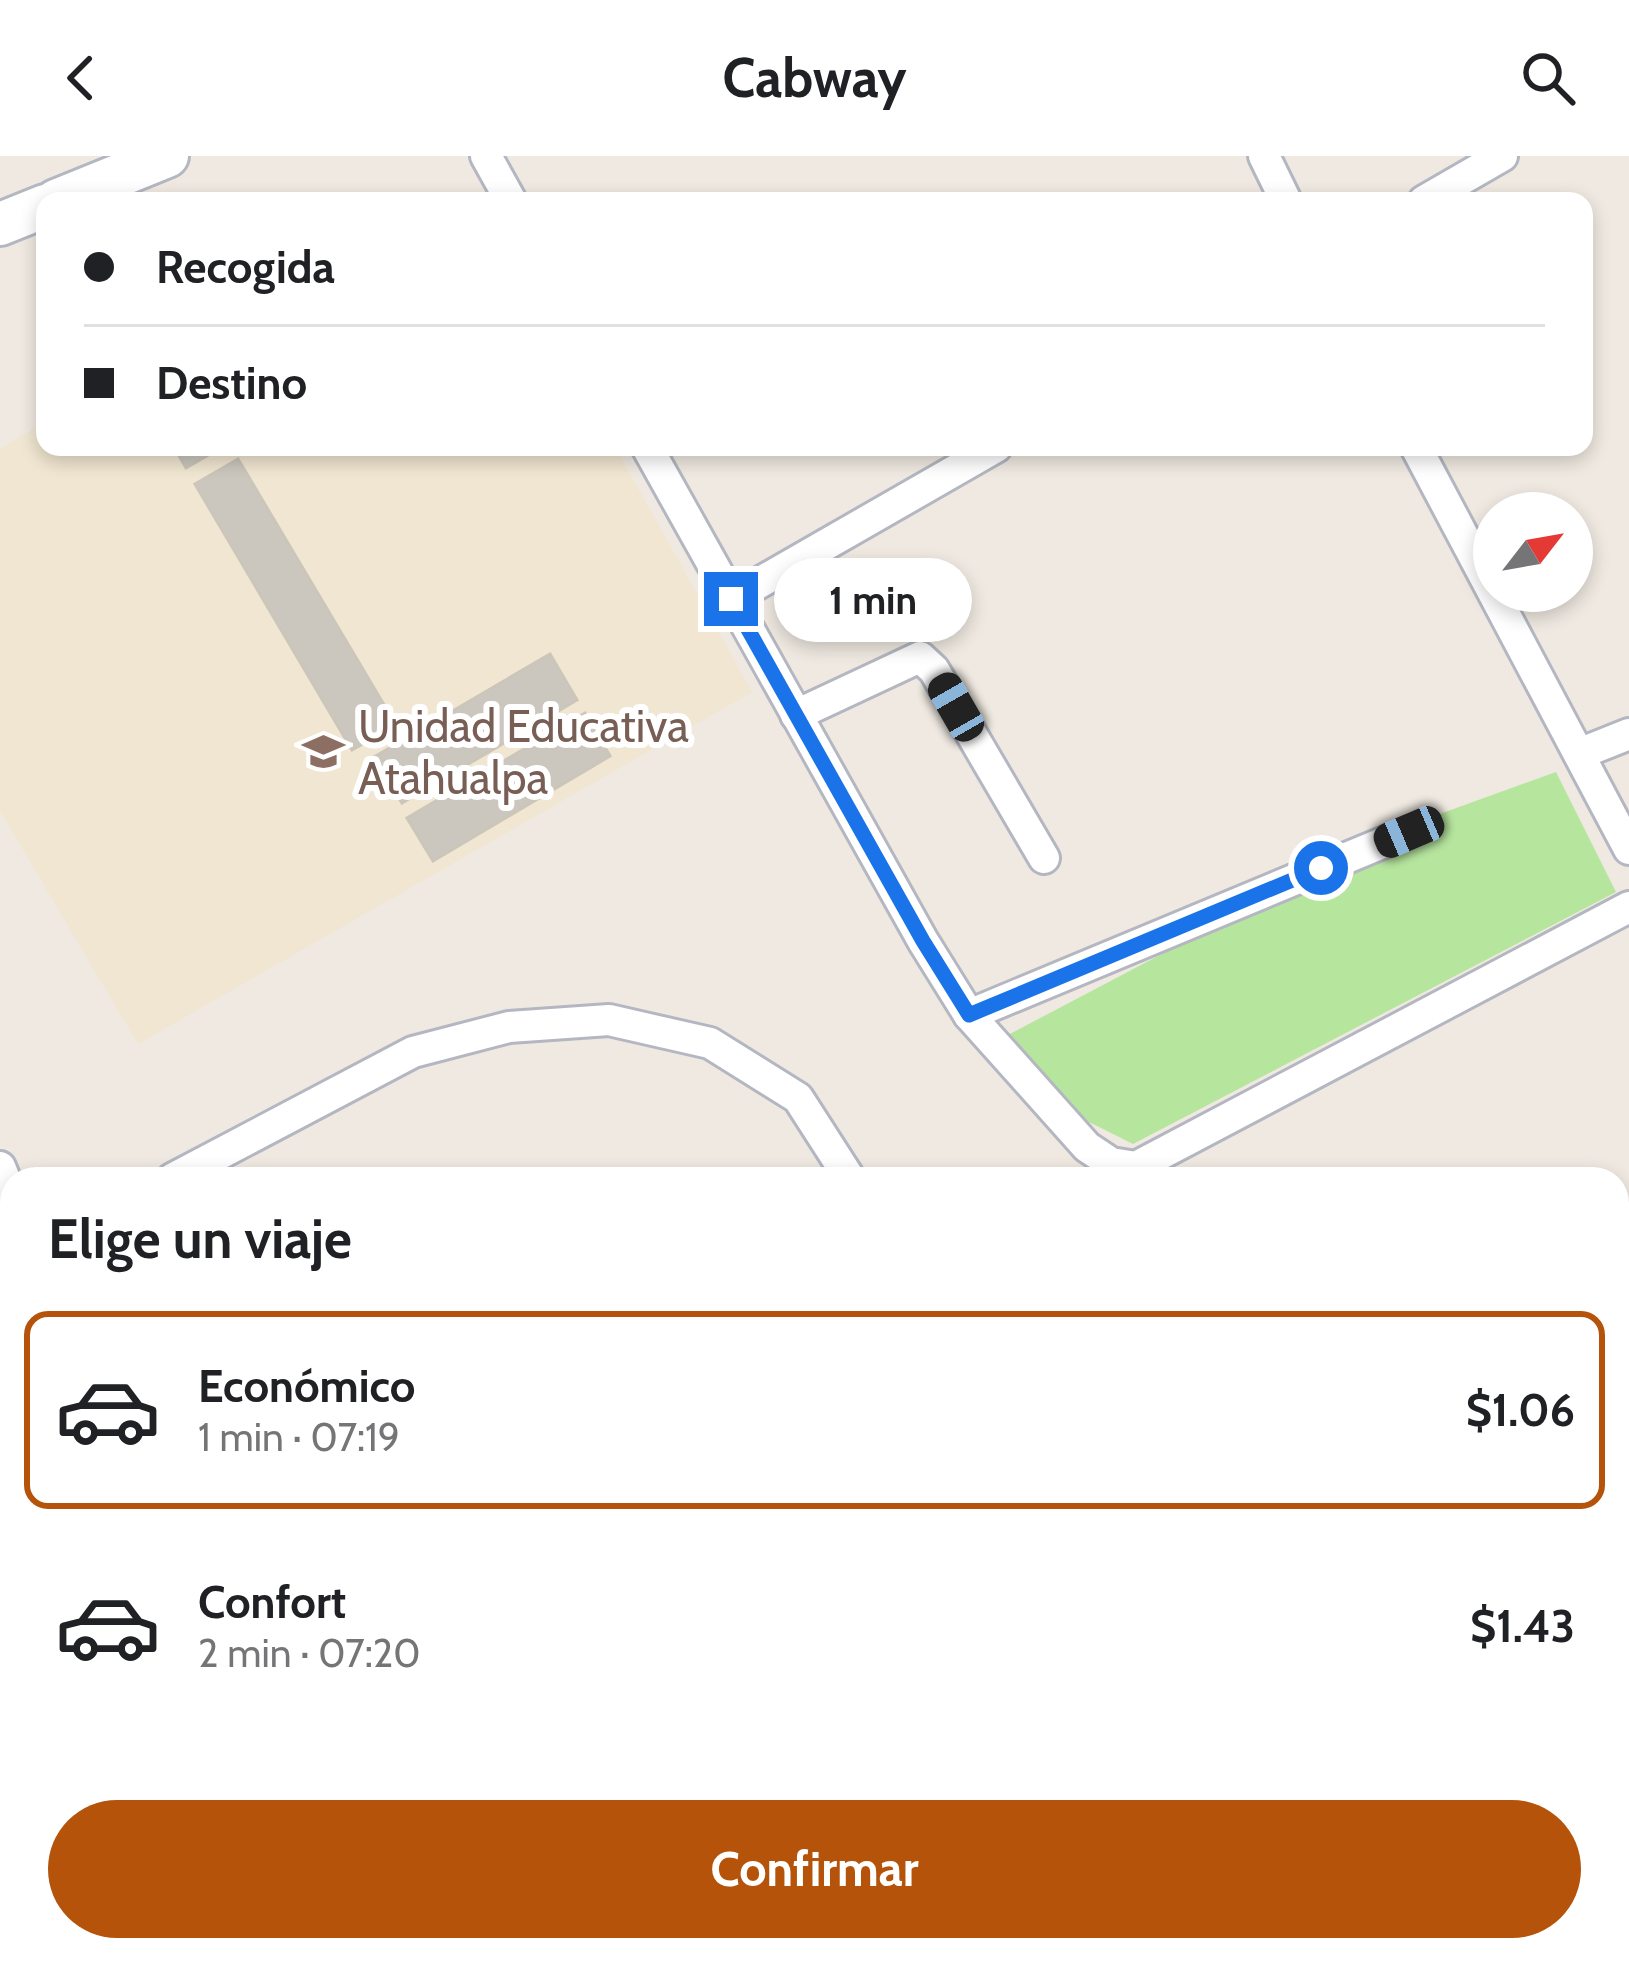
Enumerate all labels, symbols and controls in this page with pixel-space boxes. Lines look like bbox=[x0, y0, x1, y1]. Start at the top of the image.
icon: back bbox=[48, 45, 114, 111]
text: Cabway bbox=[722, 45, 907, 111]
icon: search bbox=[1515, 45, 1581, 111]
text: Recogida bbox=[156, 240, 335, 294]
text: Destino bbox=[156, 356, 307, 410]
north arrow bbox=[1473, 492, 1593, 612]
map controls bbox=[1473, 492, 1593, 612]
callout: 1 min bbox=[773, 557, 971, 641]
route end bbox=[704, 572, 758, 626]
text: 1 min bbox=[829, 576, 917, 624]
car bbox=[922, 667, 990, 747]
place label: Unidad Educativa Atahualpa bbox=[358, 699, 689, 805]
school or university icon: Unidad Educativa Atahualpa bbox=[301, 729, 347, 775]
car bbox=[1369, 801, 1449, 863]
route start bbox=[1294, 841, 1348, 895]
text: Elige un viaje bbox=[48, 1206, 352, 1272]
icon: car bbox=[54, 1356, 162, 1464]
text: Económico bbox=[198, 1359, 415, 1413]
text: $1.06 bbox=[1466, 1383, 1575, 1437]
text: 1 min · 07:19 bbox=[198, 1413, 400, 1461]
icon: car bbox=[54, 1572, 162, 1680]
text: Confort bbox=[198, 1575, 346, 1629]
text: $1.43 bbox=[1470, 1599, 1575, 1653]
text: 2 min · 07:20 bbox=[198, 1629, 421, 1677]
button: Confirmar bbox=[48, 1800, 1581, 1938]

